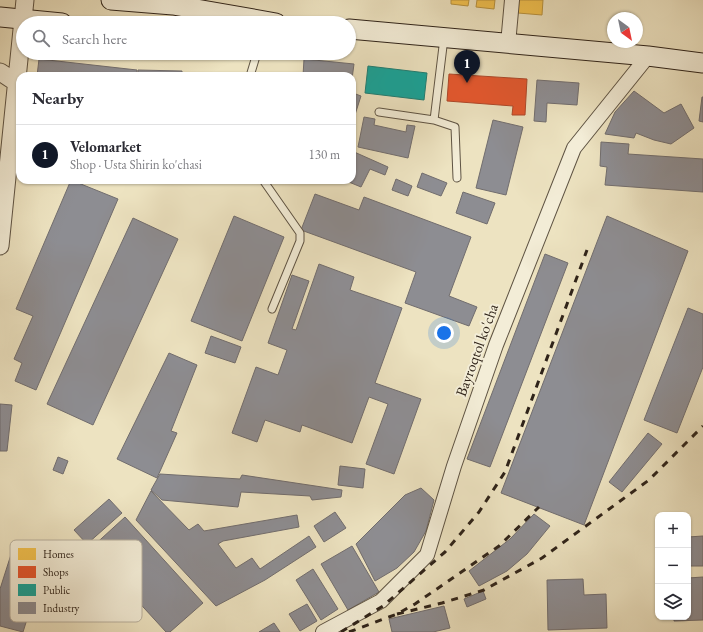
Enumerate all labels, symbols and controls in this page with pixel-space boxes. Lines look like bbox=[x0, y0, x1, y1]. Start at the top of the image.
north arrow bbox=[607, 12, 643, 48]
search box bbox=[16, 16, 356, 60]
icon: search bbox=[30, 27, 52, 49]
text: Search here bbox=[62, 29, 127, 48]
pin: 1 bbox=[454, 50, 480, 83]
text: Nearby bbox=[32, 87, 84, 109]
text: Velomarket bbox=[70, 137, 141, 156]
text: 1 bbox=[42, 146, 48, 163]
text: 130 m bbox=[309, 146, 340, 163]
text: Shop · Usta Shirin ko'chasi bbox=[70, 156, 202, 173]
street label: Bayroqtol ko'cha bbox=[451, 301, 502, 399]
your location bbox=[434, 323, 454, 343]
map controls bbox=[655, 512, 691, 620]
button: + bbox=[655, 512, 691, 548]
legend bbox=[10, 540, 142, 622]
text: Homes bbox=[43, 547, 74, 561]
button: − bbox=[655, 548, 691, 584]
text: Shops bbox=[43, 565, 69, 579]
text: Public bbox=[43, 583, 71, 597]
button: layers bbox=[655, 584, 691, 620]
text: Industry bbox=[43, 601, 80, 615]

